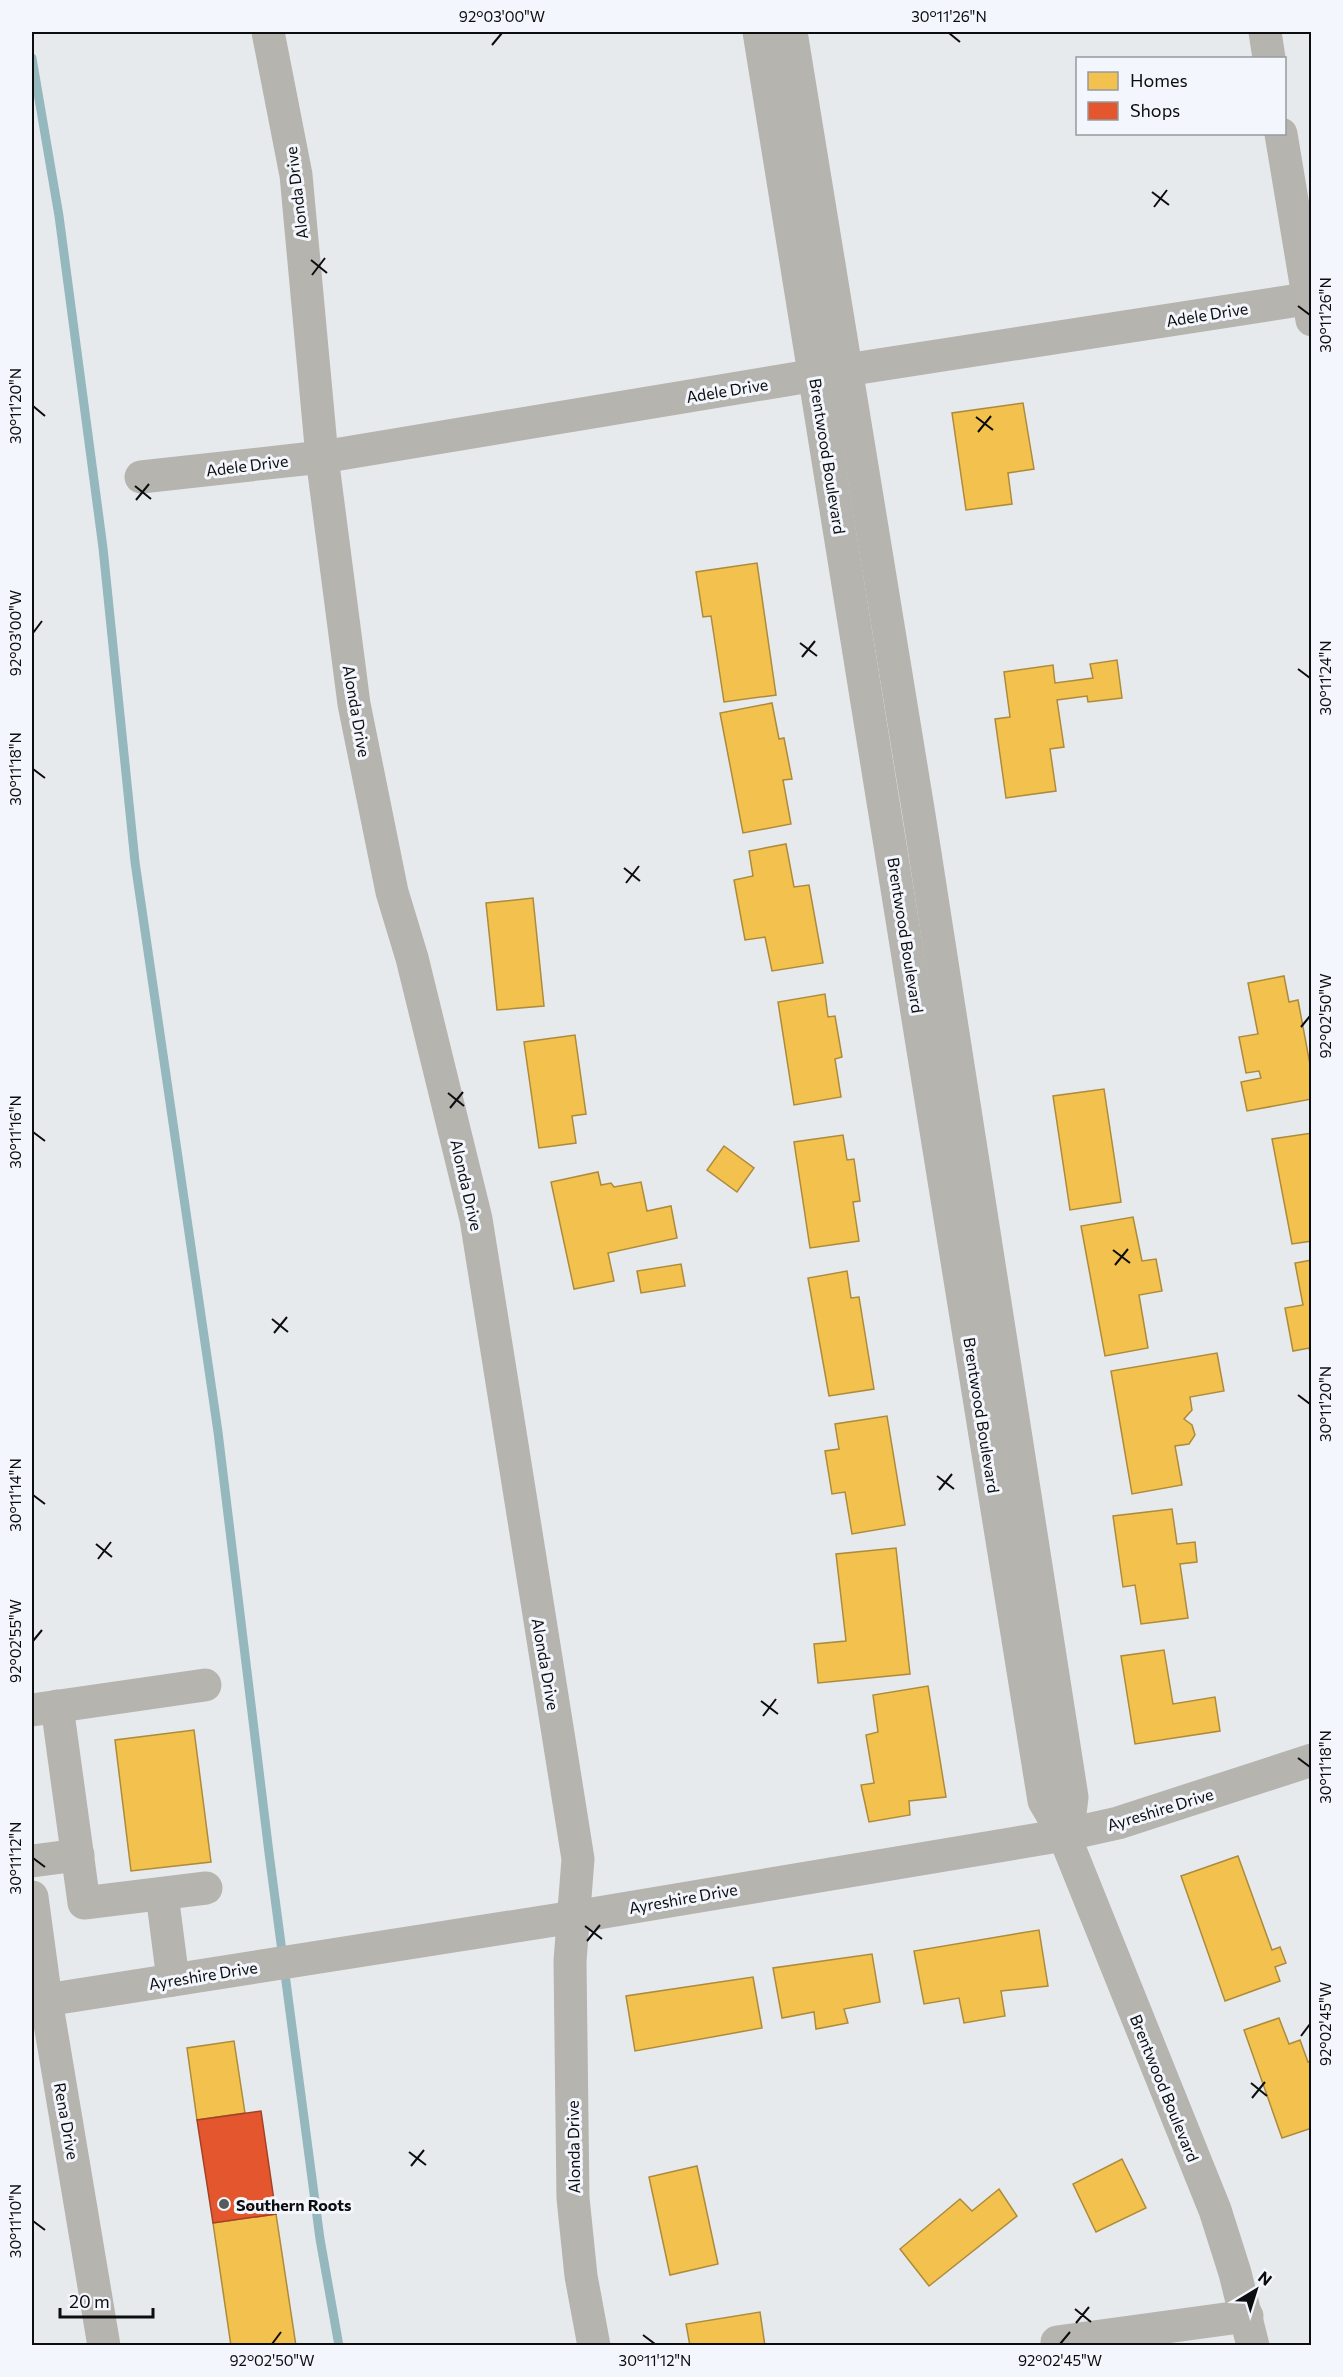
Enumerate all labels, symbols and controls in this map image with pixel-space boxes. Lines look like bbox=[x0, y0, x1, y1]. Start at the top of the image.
text: 92°03'00"W bbox=[459, 7, 545, 25]
text: 30°11'26"N bbox=[911, 7, 987, 25]
legend bbox=[1076, 57, 1286, 135]
text: Homes bbox=[1130, 69, 1188, 91]
text: Shops bbox=[1130, 99, 1180, 121]
street label: Alonda Drive bbox=[281, 146, 311, 240]
text: 30°11'26"N bbox=[1316, 277, 1334, 353]
street label: Adele Drive bbox=[1165, 298, 1249, 330]
text: 30°11'20"N bbox=[6, 368, 24, 444]
street label: Adele Drive bbox=[685, 374, 769, 406]
street label: Brentwood Boulevard bbox=[806, 377, 850, 535]
street label: Adele Drive bbox=[205, 451, 289, 479]
text: 92°03'00"W bbox=[6, 590, 24, 676]
text: 30°11'24"N bbox=[1316, 640, 1334, 716]
street label: Alonda Drive bbox=[340, 663, 374, 759]
text: 30°11'18"N bbox=[6, 732, 24, 806]
street label: Brentwood Boulevard bbox=[884, 856, 928, 1014]
text: 92°02'50"W bbox=[1316, 974, 1334, 1058]
text: 30°11'16"N bbox=[6, 1095, 24, 1169]
street label: Alonda Drive bbox=[447, 1137, 487, 1233]
street label: Brentwood Boulevard bbox=[960, 1336, 1004, 1494]
text: 30°11'20"N bbox=[1316, 1366, 1334, 1442]
text: 30°11'14"N bbox=[6, 1458, 24, 1532]
text: 92°02'55"W bbox=[6, 1599, 24, 1683]
street label: Alonda Drive bbox=[529, 1616, 563, 1712]
text: 30°11'18"N bbox=[1316, 1730, 1334, 1804]
street label: Ayreshire Drive bbox=[1105, 1784, 1215, 1834]
text: 30°11'12"N bbox=[6, 1822, 24, 1894]
street label: Ayreshire Drive bbox=[627, 1879, 739, 1917]
street label: Ayreshire Drive bbox=[147, 1957, 259, 1993]
text: 92°02'45"W bbox=[1316, 1982, 1334, 2066]
street label: Brentwood Boulevard bbox=[1127, 2011, 1203, 2165]
street label: Rena Drive bbox=[51, 2081, 83, 2161]
street label: Alonda Drive bbox=[563, 2100, 583, 2194]
text: 30°11'10"N bbox=[6, 2184, 24, 2258]
place label: Southern Roots bbox=[236, 2195, 351, 2214]
marker: Southern Roots bbox=[217, 2197, 231, 2211]
north arrow bbox=[1226, 2260, 1286, 2320]
text: N bbox=[1255, 2267, 1276, 2289]
scale bar bbox=[60, 2281, 153, 2319]
text: 20 m bbox=[69, 2290, 110, 2312]
text: 92°02'50"W bbox=[230, 2351, 314, 2369]
text: 30°11'12"N bbox=[619, 2351, 691, 2369]
text: 92°02'45"W bbox=[1018, 2351, 1102, 2369]

